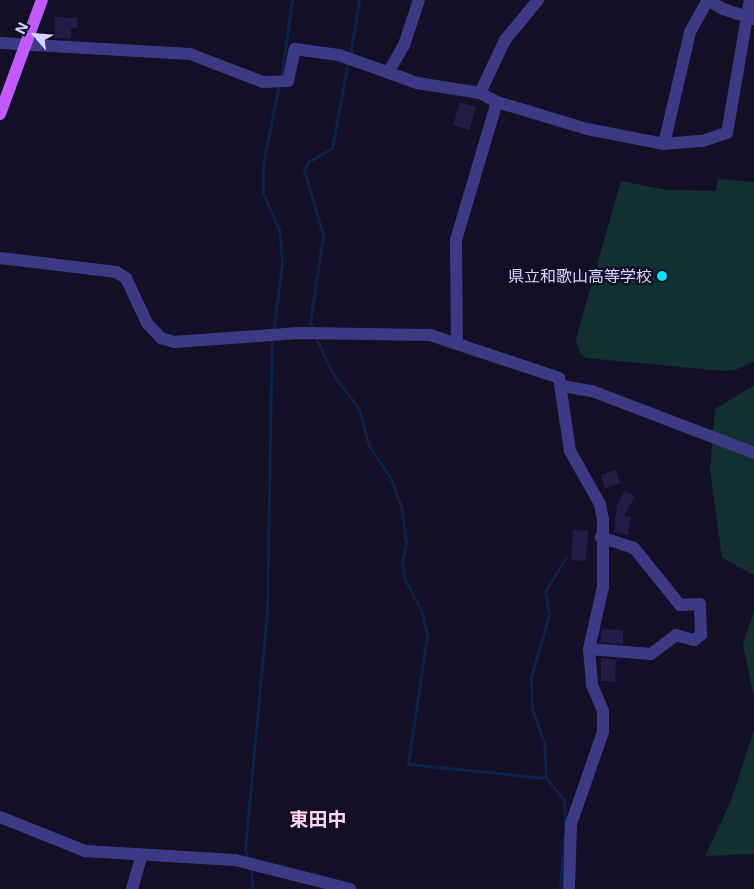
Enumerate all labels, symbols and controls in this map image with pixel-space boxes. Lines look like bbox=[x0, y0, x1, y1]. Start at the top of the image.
north arrow bbox=[10, 10, 60, 60]
text: N bbox=[11, 19, 31, 37]
place label: 県立和歌山高等学校 bbox=[508, 266, 652, 286]
marker: 県立和歌山高等学校 bbox=[656, 270, 668, 282]
district label: 東田中 bbox=[290, 809, 346, 831]

